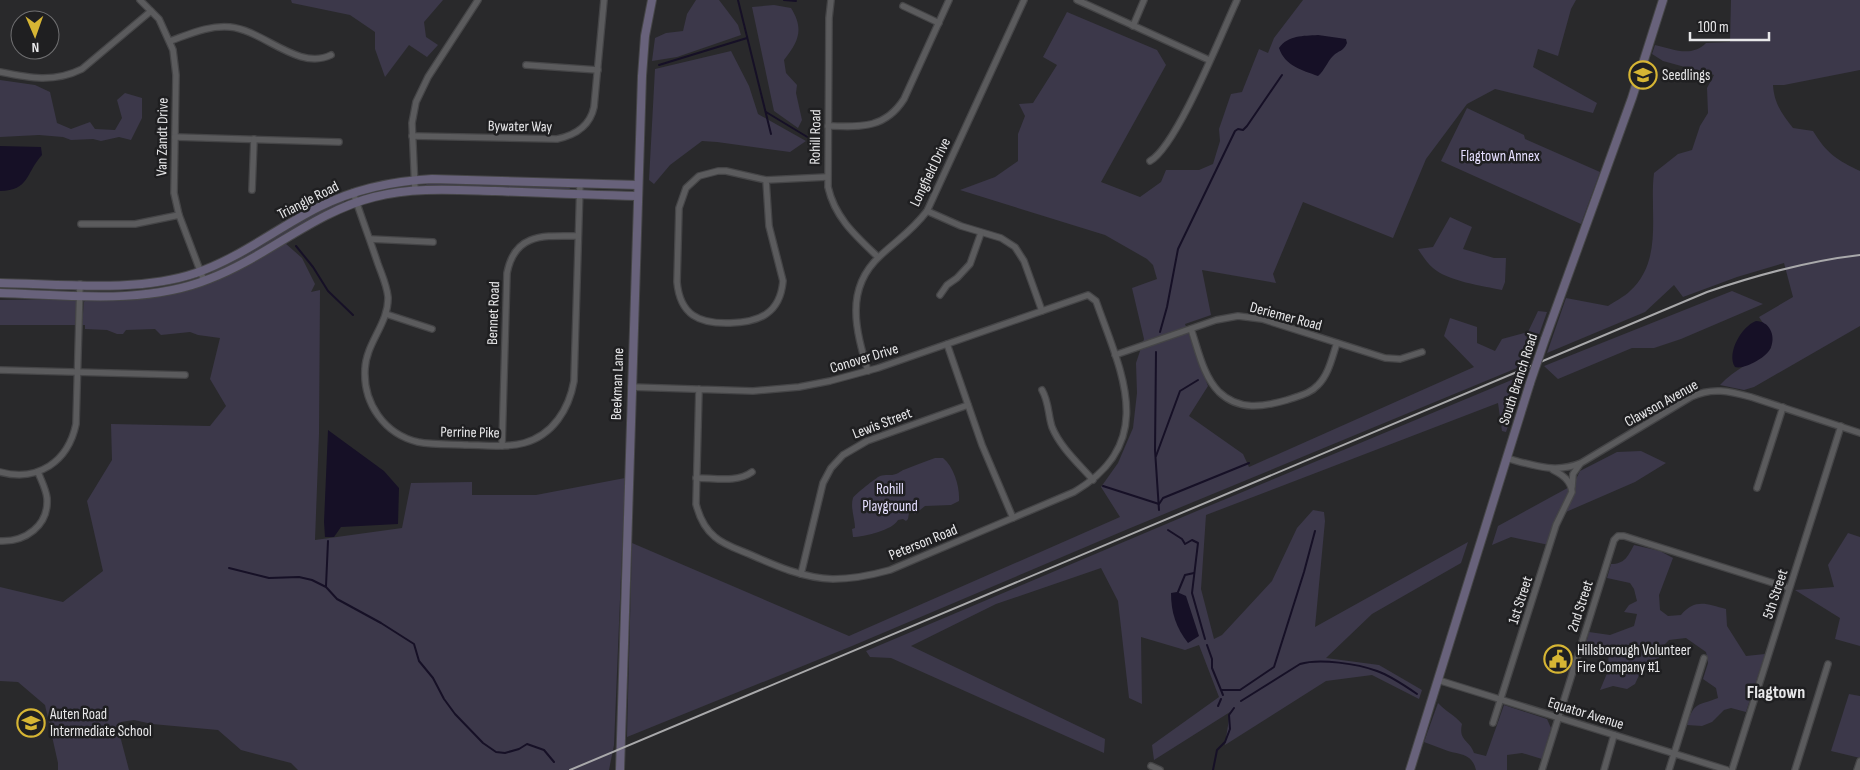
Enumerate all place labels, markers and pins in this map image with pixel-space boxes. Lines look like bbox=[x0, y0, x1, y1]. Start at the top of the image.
school or university icon: Seedlings bbox=[1628, 60, 1658, 90]
place label: Seedlings bbox=[1662, 66, 1710, 85]
place label: Hillsborough Volunteer Fire Company #1 bbox=[1577, 641, 1692, 677]
public building icon: Hillsborough Volunteer Fire Company #1 bbox=[1543, 644, 1573, 674]
place label: Auten Road Intermediate School bbox=[49, 705, 152, 741]
school or university icon: Auten Road Intermediate School bbox=[16, 708, 46, 738]

